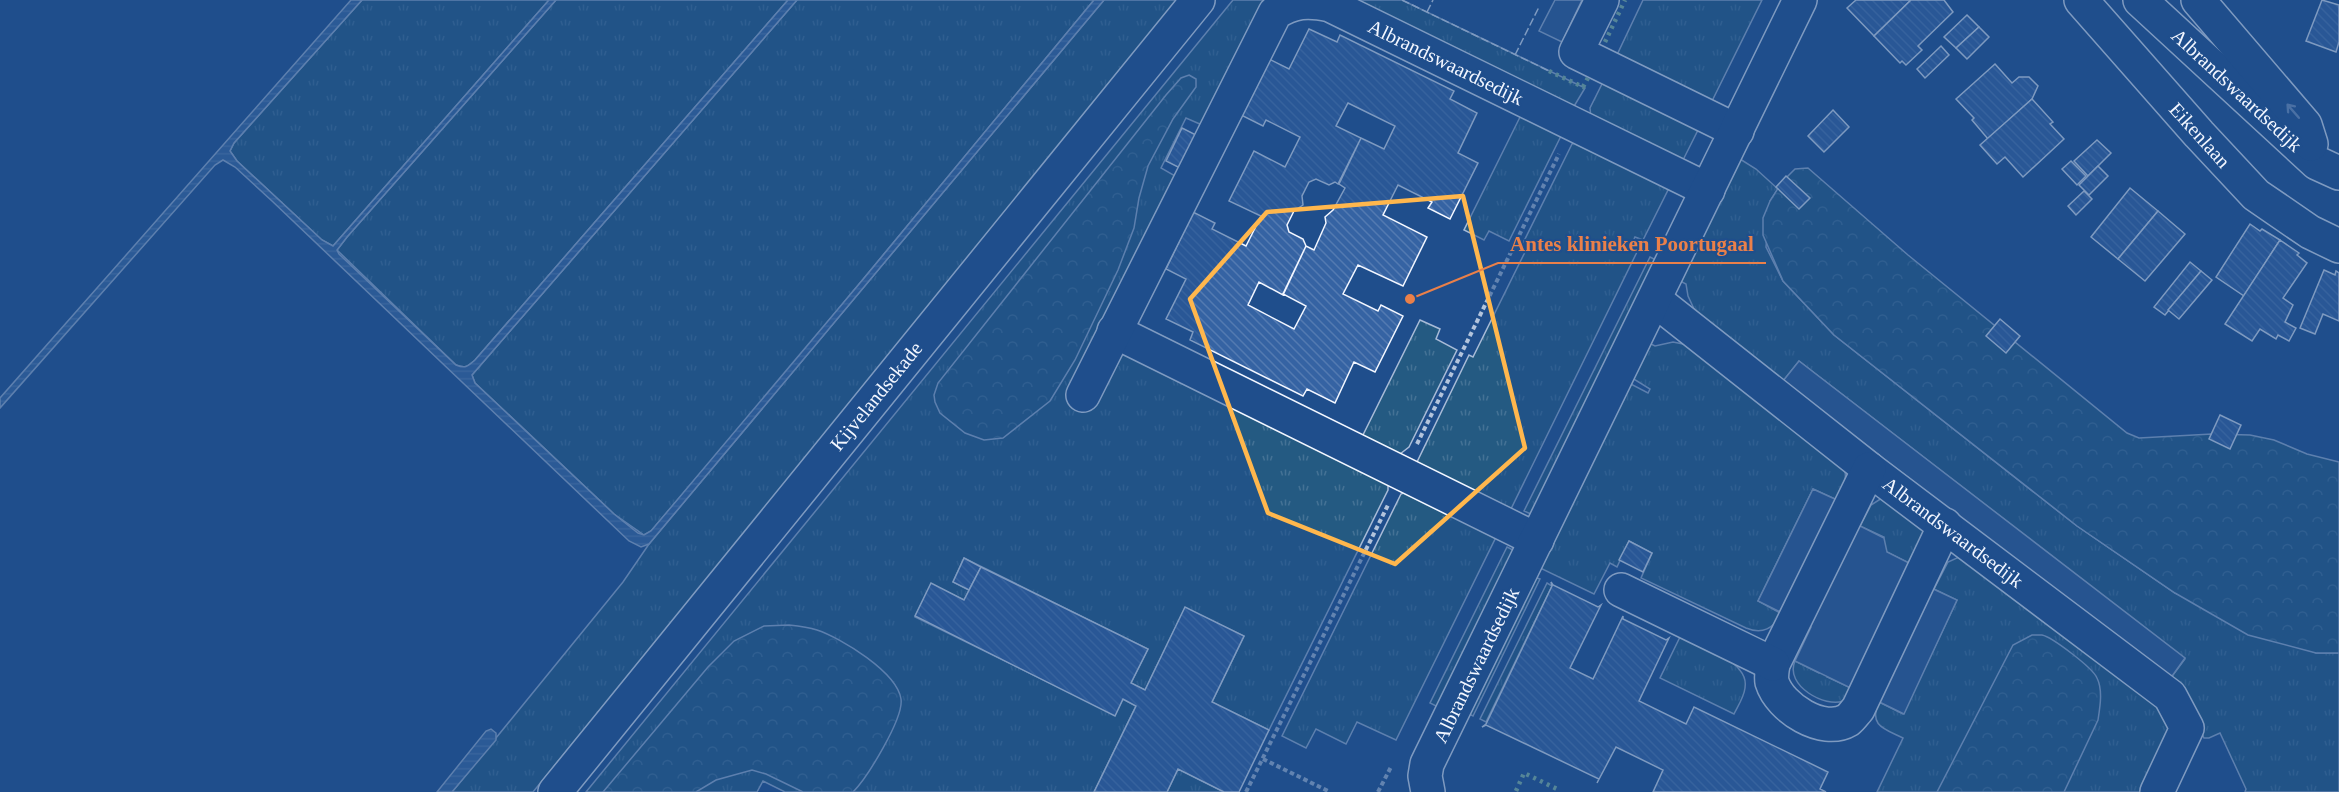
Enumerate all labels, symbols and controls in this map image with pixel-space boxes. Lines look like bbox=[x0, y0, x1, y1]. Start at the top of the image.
street label: Albrandswaardsedijk bbox=[1364, 15, 1527, 110]
street label: Albrandswaardsedijk bbox=[2167, 24, 2307, 157]
street label: Eikenlaan bbox=[2165, 98, 2235, 172]
one-way arrow bbox=[2286, 103, 2300, 118]
callout: Antes klinieken Poortugaal bbox=[1498, 224, 1766, 263]
text: Antes klinieken Poortugaal bbox=[1510, 232, 1754, 256]
street label: Kijvelandsekade bbox=[826, 337, 927, 455]
street label: Albrandswaardsedijk bbox=[1878, 472, 2027, 593]
street label: Albrandswaardsedijk bbox=[1429, 584, 1524, 747]

